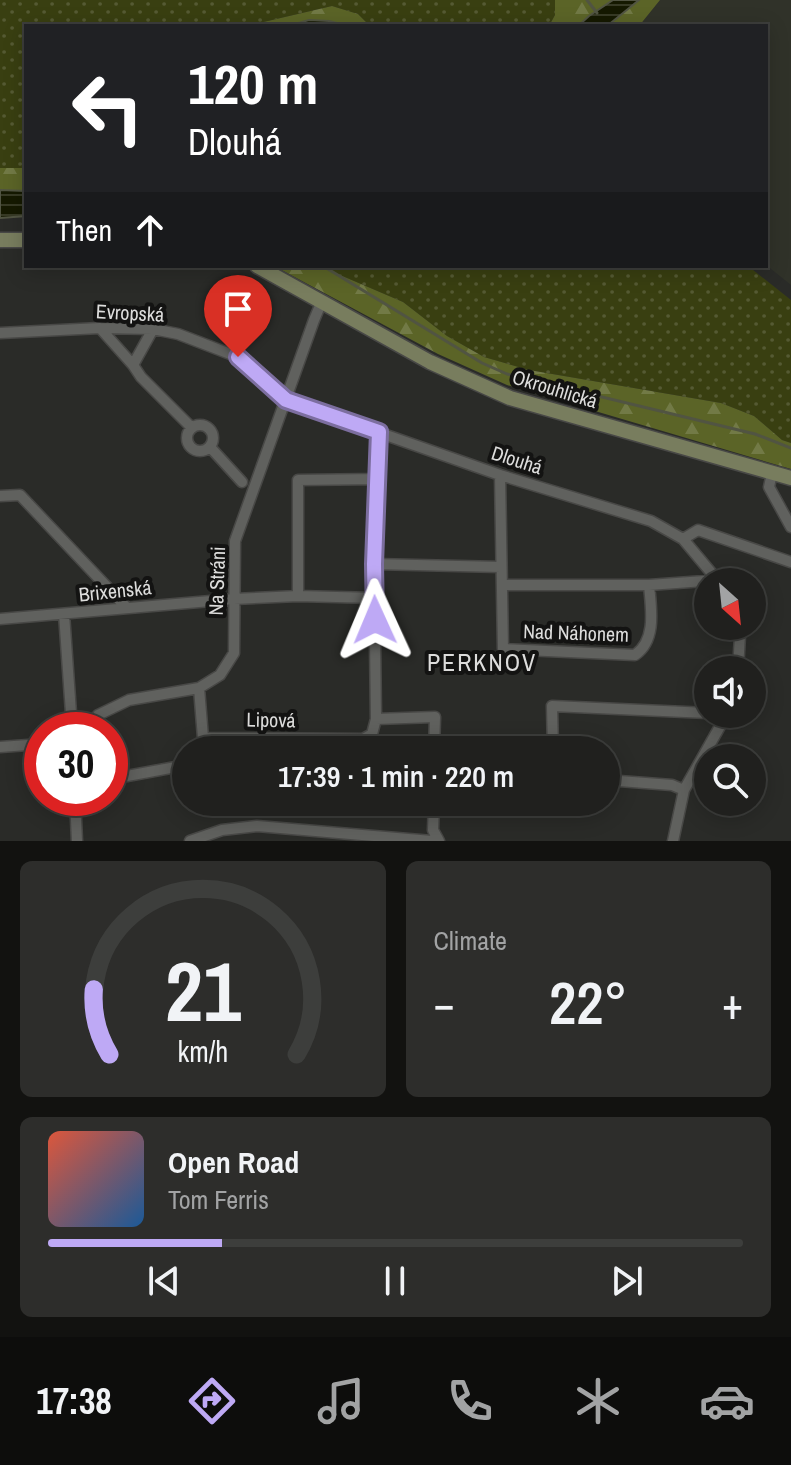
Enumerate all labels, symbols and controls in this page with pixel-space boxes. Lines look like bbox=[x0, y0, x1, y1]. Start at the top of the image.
text: 120 m bbox=[188, 46, 318, 121]
icon: left bbox=[56, 56, 160, 160]
text: Dlouhá bbox=[188, 118, 282, 166]
icon: ahead bbox=[128, 208, 172, 252]
text: Then bbox=[56, 210, 112, 250]
pin bbox=[204, 275, 272, 357]
icon: arrive bbox=[216, 287, 260, 331]
street label: Evropská bbox=[95, 297, 165, 328]
street label: Okrouhlická bbox=[509, 363, 601, 414]
street label: Dlouhá bbox=[488, 439, 546, 480]
street label: Na Stráni bbox=[202, 546, 231, 616]
north arrow bbox=[694, 568, 766, 640]
map controls bbox=[694, 568, 766, 816]
street label: Brixenská bbox=[77, 573, 153, 608]
position arrow bbox=[333, 578, 417, 662]
street label: Nad Náhonem bbox=[523, 617, 629, 648]
district label: PERKNOV bbox=[427, 646, 537, 678]
button: sound bbox=[694, 656, 766, 728]
street label: Lipová bbox=[246, 706, 296, 733]
speed limit sign: 30 bbox=[24, 712, 128, 816]
button: search bbox=[694, 744, 766, 816]
text: 17:39 · 1 min · 220 m bbox=[278, 756, 514, 796]
text: Climate bbox=[434, 923, 507, 958]
text: 21 bbox=[165, 935, 241, 1047]
text: 22° bbox=[549, 962, 628, 1043]
text: − bbox=[434, 973, 455, 1033]
text: + bbox=[722, 973, 743, 1033]
text: km/h bbox=[177, 1032, 228, 1071]
text: Open Road bbox=[168, 1142, 299, 1182]
text: Tom Ferris bbox=[168, 1182, 269, 1217]
icon: previous bbox=[142, 1259, 186, 1303]
icon: pause bbox=[373, 1259, 417, 1303]
icon: next bbox=[605, 1259, 649, 1303]
icon: directions bbox=[184, 1373, 240, 1429]
icon: music bbox=[313, 1373, 369, 1429]
icon: phone bbox=[442, 1373, 498, 1429]
icon: climate bbox=[570, 1373, 626, 1429]
icon: car bbox=[699, 1373, 755, 1429]
text: 17:38 bbox=[36, 1377, 112, 1425]

